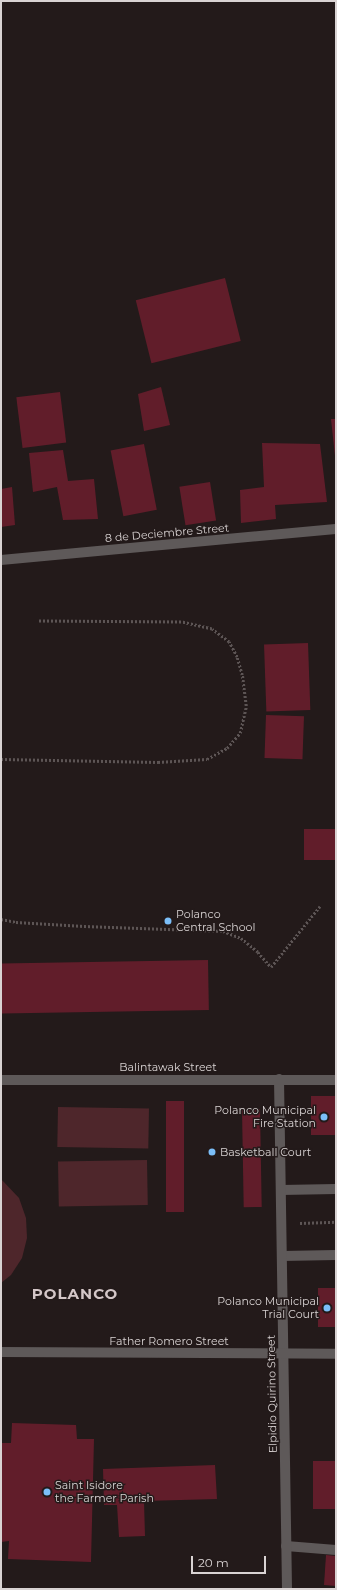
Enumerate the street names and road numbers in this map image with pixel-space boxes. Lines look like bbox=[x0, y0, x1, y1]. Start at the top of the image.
street label: 8 de Deciembre Street bbox=[104, 521, 230, 545]
street label: Balintawak Street bbox=[119, 1060, 217, 1074]
street label: Father Romero Street bbox=[109, 1334, 229, 1348]
street label: Elpidio Quirino Street bbox=[264, 1335, 280, 1453]

